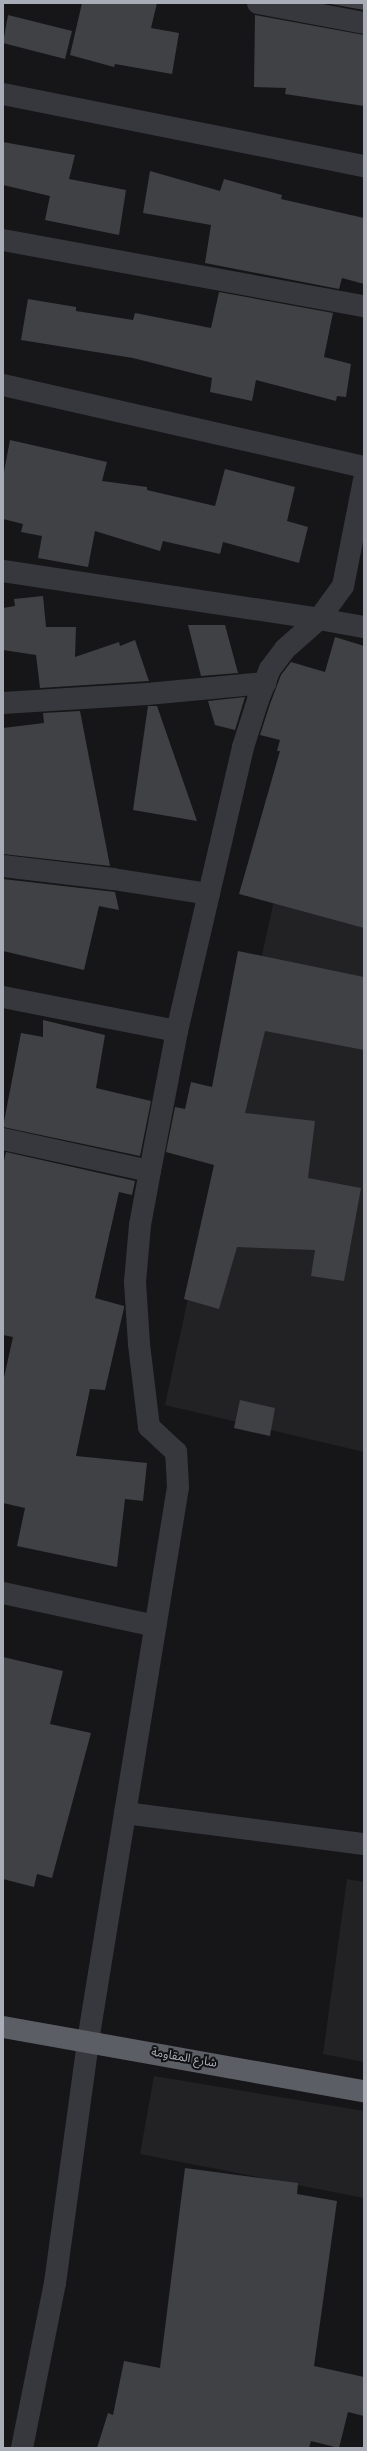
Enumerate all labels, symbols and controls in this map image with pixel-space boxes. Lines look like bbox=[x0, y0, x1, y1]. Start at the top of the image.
street label: شارع المقاومة bbox=[150, 2045, 218, 2071]

